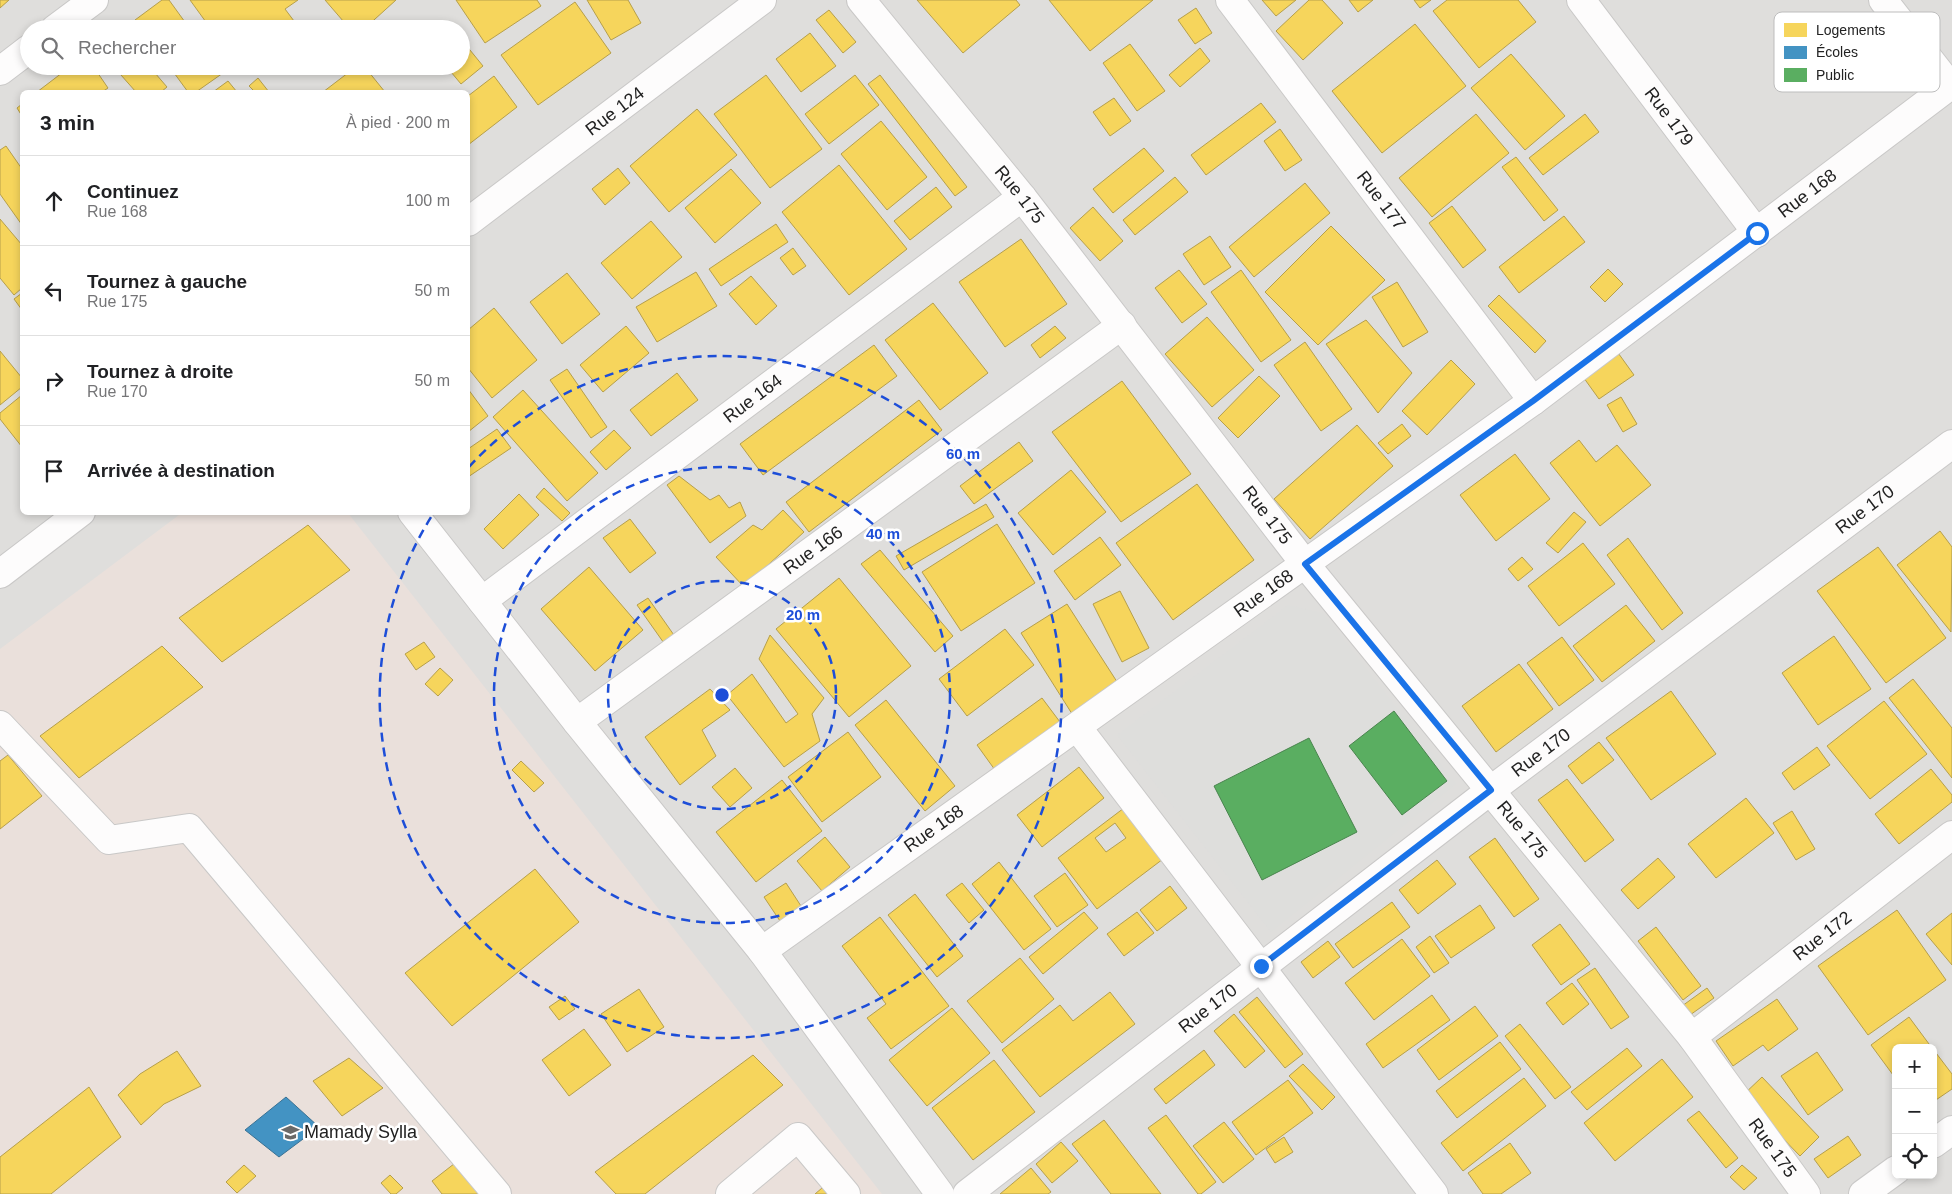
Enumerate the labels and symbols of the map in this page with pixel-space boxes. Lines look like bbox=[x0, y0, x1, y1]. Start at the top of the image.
legend bbox=[1774, 12, 1940, 92]
text: Logements bbox=[1816, 22, 1885, 38]
text: Écoles bbox=[1816, 44, 1858, 60]
text: Public bbox=[1816, 67, 1854, 83]
street label: Rue 124 bbox=[582, 83, 648, 140]
street label: Rue 179 bbox=[1640, 83, 1698, 150]
street label: Rue 175 bbox=[991, 162, 1049, 227]
street label: Rue 168 bbox=[1774, 165, 1840, 222]
street label: Rue 177 bbox=[1353, 167, 1410, 233]
route start bbox=[1746, 222, 1769, 245]
street label: Rue 164 bbox=[719, 370, 786, 427]
text: 60 m bbox=[946, 445, 980, 462]
street label: Rue 170 bbox=[1832, 481, 1898, 538]
street label: Rue 175 bbox=[1239, 482, 1296, 548]
street label: Rue 166 bbox=[780, 522, 846, 578]
text: 40 m bbox=[866, 525, 900, 542]
street label: Rue 168 bbox=[1230, 565, 1297, 621]
text: 20 m bbox=[786, 606, 820, 623]
centre of rings bbox=[713, 686, 731, 704]
street label: Rue 170 bbox=[1508, 724, 1574, 781]
street label: Rue 175 bbox=[1493, 797, 1552, 862]
street label: Rue 168 bbox=[900, 801, 967, 856]
street label: Rue 172 bbox=[1789, 907, 1855, 965]
route end bbox=[1250, 955, 1273, 978]
street label: Rue 170 bbox=[1175, 980, 1241, 1037]
street label: Rue 175 bbox=[1744, 1114, 1801, 1181]
school or university icon: Mamady Sylla bbox=[280, 1122, 300, 1142]
place label: Mamady Sylla bbox=[304, 1122, 418, 1142]

